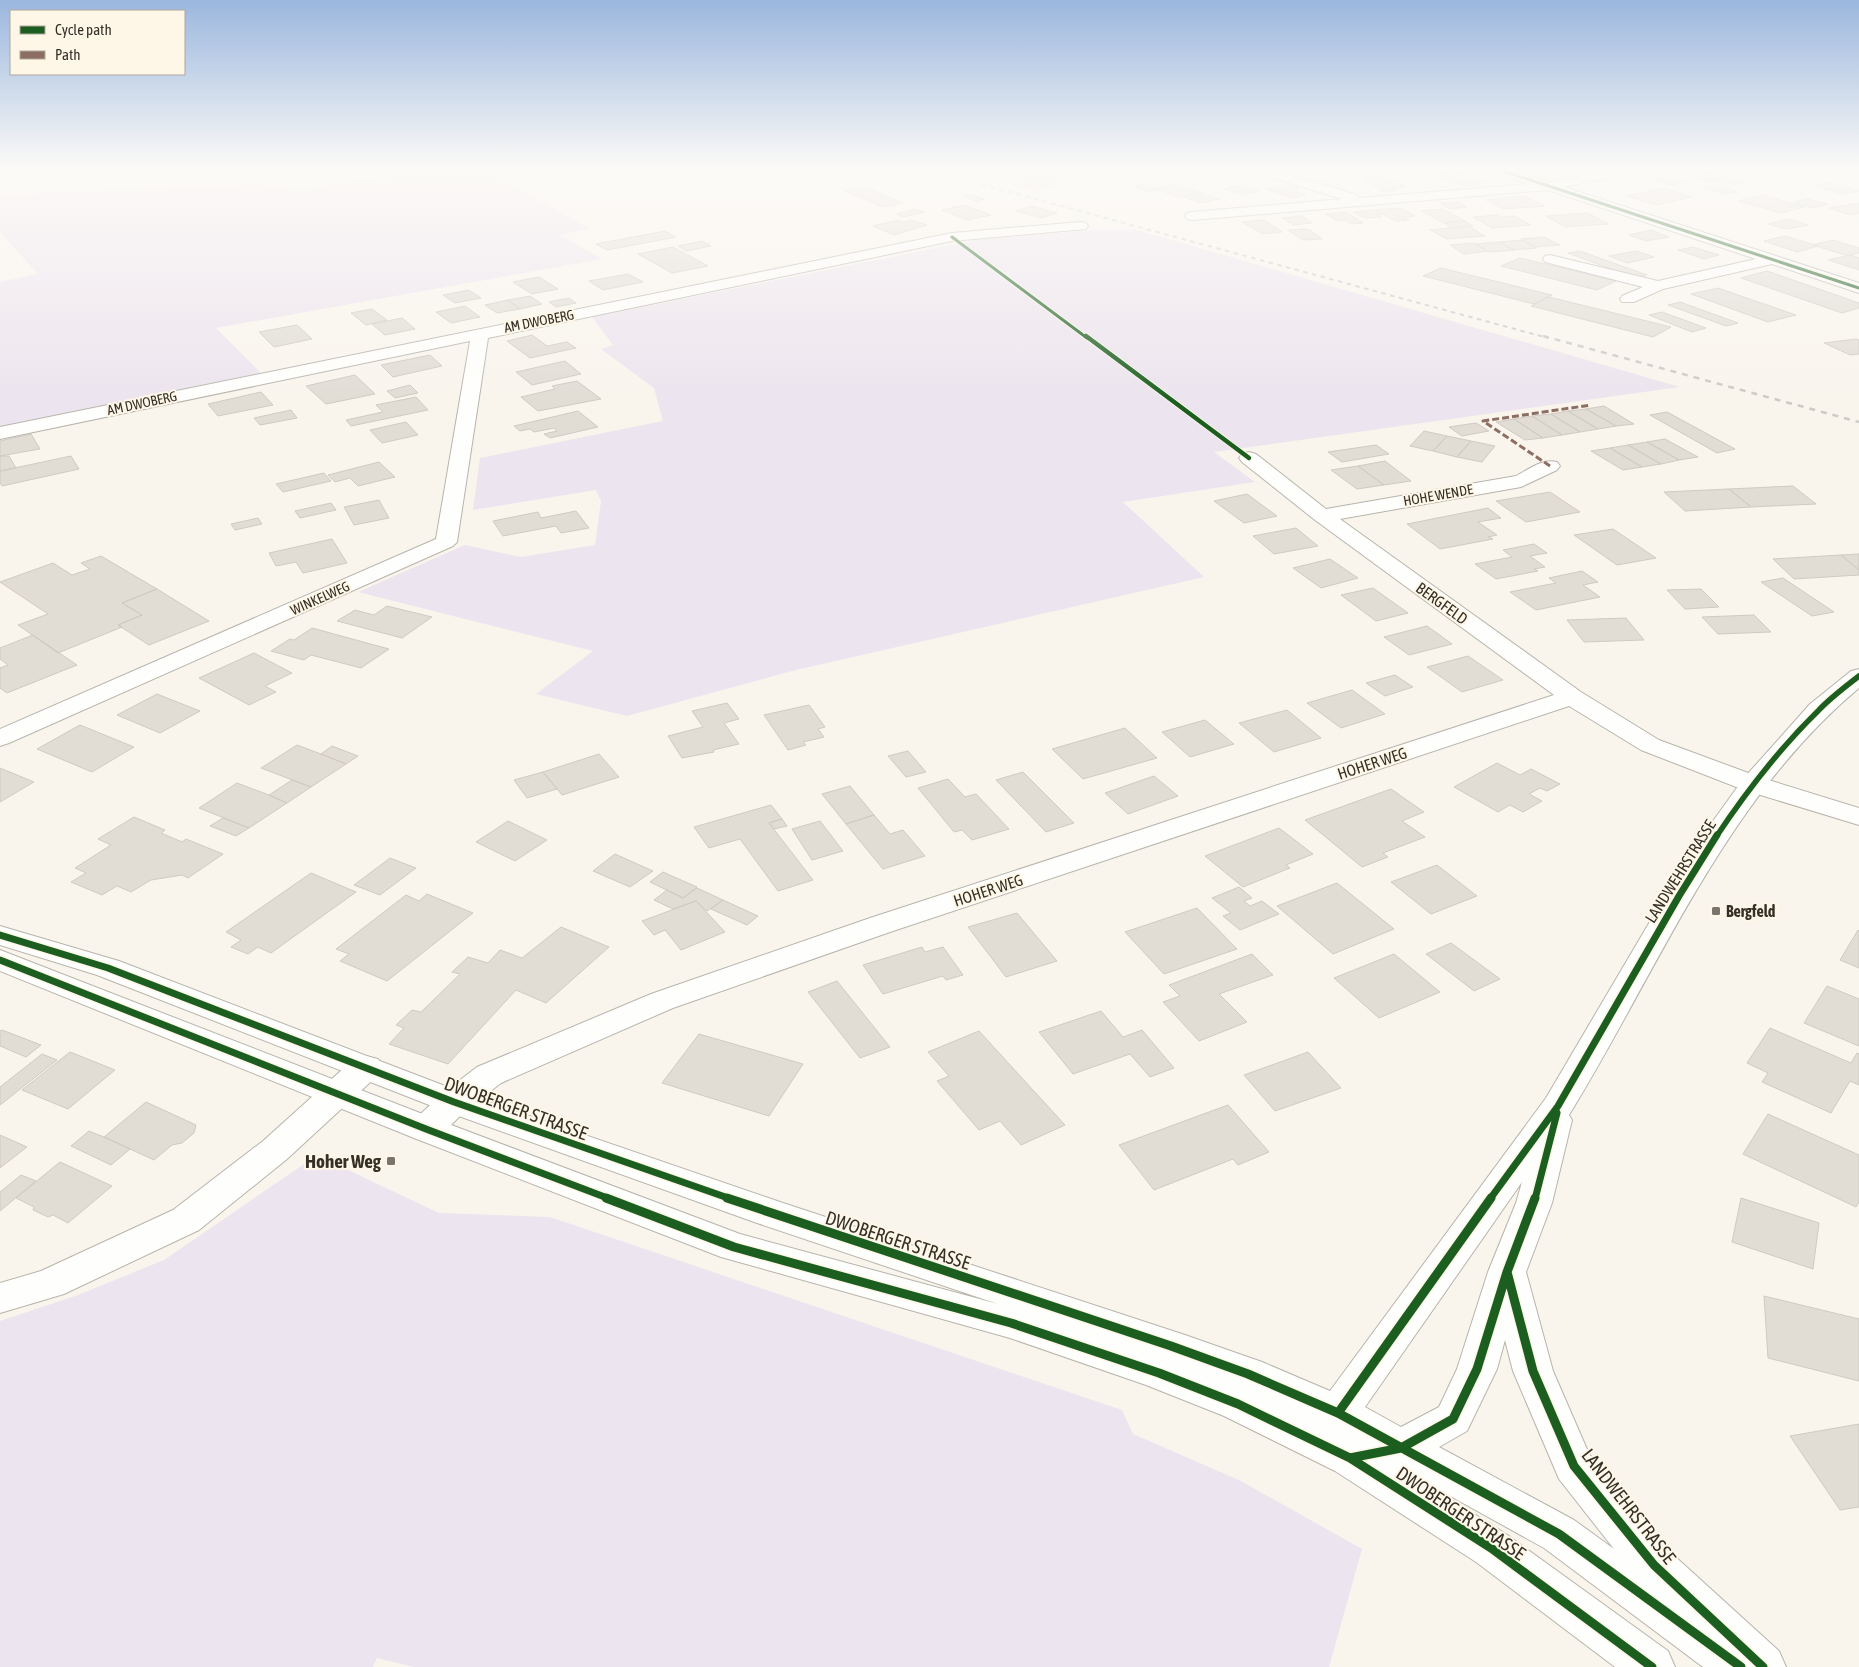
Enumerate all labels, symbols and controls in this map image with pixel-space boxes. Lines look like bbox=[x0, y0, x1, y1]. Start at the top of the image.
legend bbox=[10, 10, 185, 75]
text: Cycle path bbox=[55, 21, 112, 38]
text: Path bbox=[55, 46, 81, 63]
street label: AM DWOBERG bbox=[503, 306, 575, 336]
street label: AM DWOBERG bbox=[106, 388, 178, 418]
street label: HOHE WENDE bbox=[1402, 481, 1474, 509]
street label: WINKELWEG bbox=[288, 578, 352, 618]
street label: BERGFELD bbox=[1413, 578, 1471, 628]
street label: HOHER WEG bbox=[1335, 743, 1409, 783]
street label: LANDWEHRSTRASSE bbox=[1641, 816, 1719, 926]
street label: HOHER WEG bbox=[951, 870, 1025, 910]
place label: Bergfeld bbox=[1726, 902, 1776, 920]
marker: Bergfeld bbox=[1710, 905, 1722, 917]
street label: DWOBERGER STRASSE bbox=[441, 1072, 591, 1144]
place label: Hoher Weg bbox=[305, 1150, 382, 1172]
marker: Hoher Weg bbox=[385, 1155, 397, 1167]
street label: DWOBERGER STRASSE bbox=[823, 1206, 973, 1274]
street label: LANDWEHRSTRASSE bbox=[1577, 1444, 1681, 1568]
street label: DWOBERGER STRASSE bbox=[1392, 1462, 1530, 1564]

